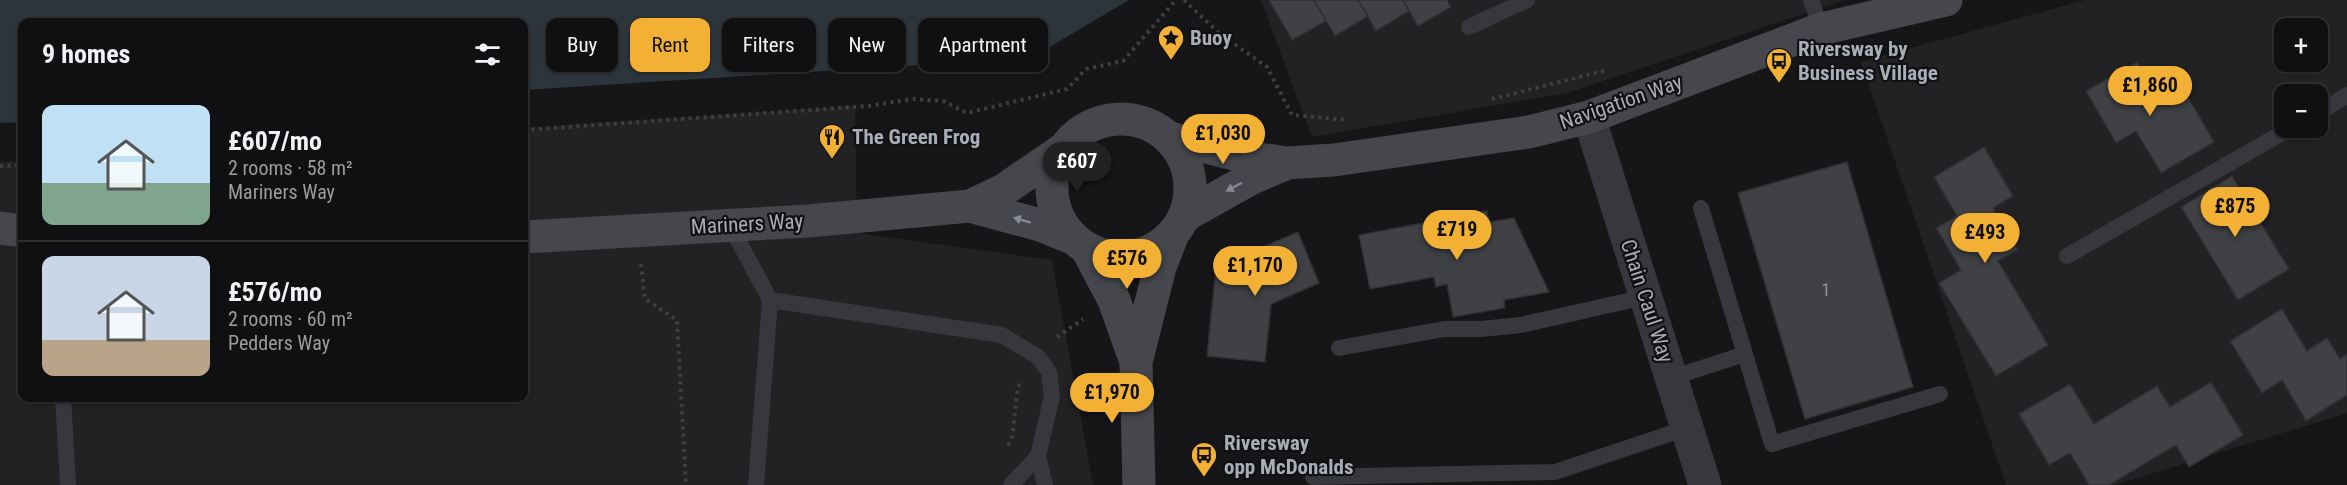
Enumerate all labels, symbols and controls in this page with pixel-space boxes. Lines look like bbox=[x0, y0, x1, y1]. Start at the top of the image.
chip: Buy bbox=[546, 18, 618, 72]
chip: Rent bbox=[630, 18, 710, 72]
chip: Filters bbox=[722, 18, 816, 72]
chip: New bbox=[828, 18, 906, 72]
chip: Apartment bbox=[918, 18, 1048, 72]
map controls bbox=[2274, 18, 2328, 138]
button: + bbox=[2274, 18, 2328, 72]
place icon: Buoy bbox=[1156, 23, 1186, 61]
place label: Buoy bbox=[1190, 26, 1232, 50]
place label: Riversway by Business Village bbox=[1798, 37, 1938, 85]
icon: filters bbox=[471, 38, 504, 71]
text: 9 homes bbox=[42, 39, 130, 69]
bus stop icon: Riversway by Business Village bbox=[1764, 46, 1794, 84]
pin: £1,860 bbox=[2101, 66, 2199, 117]
street label: Navigation Way bbox=[1557, 70, 1686, 134]
text: £1,860 bbox=[2122, 73, 2178, 97]
button: − bbox=[2274, 84, 2328, 138]
pin: £1,030 bbox=[1174, 114, 1272, 165]
text: £1,030 bbox=[1195, 121, 1251, 145]
restaurant icon: The Green Frog bbox=[817, 122, 847, 160]
place label: The Green Frog bbox=[852, 125, 980, 149]
text: £607/mo bbox=[228, 126, 322, 156]
icon: home bbox=[90, 129, 162, 201]
pin: £607 bbox=[1041, 142, 1113, 193]
text: £607 bbox=[1057, 149, 1097, 173]
text: 2 rooms · 58 m² bbox=[228, 156, 353, 180]
text: Mariners Way bbox=[228, 180, 335, 204]
one-way arrow bbox=[1226, 182, 1243, 192]
pin: £875 bbox=[2199, 187, 2271, 238]
text: £875 bbox=[2215, 194, 2255, 218]
street label: Mariners Way bbox=[690, 209, 804, 239]
pin: £719 bbox=[1421, 210, 1493, 261]
pin: £493 bbox=[1949, 213, 2021, 264]
one-way arrow bbox=[1013, 215, 1031, 224]
text: £719 bbox=[1437, 217, 1477, 241]
text: £493 bbox=[1965, 220, 2005, 244]
street label: Chain Caul Way bbox=[1616, 236, 1678, 366]
pin: £576 bbox=[1091, 239, 1163, 290]
text: £576 bbox=[1107, 246, 1147, 270]
pin: £1,170 bbox=[1206, 246, 1304, 297]
text: £1,170 bbox=[1227, 253, 1283, 277]
text: £576/mo bbox=[228, 277, 322, 307]
house number: 1 bbox=[1822, 279, 1830, 300]
icon: home bbox=[90, 280, 162, 352]
text: 2 rooms · 60 m² bbox=[228, 307, 353, 331]
text: Pedders Way bbox=[228, 331, 330, 355]
pin: £1,970 bbox=[1063, 373, 1161, 424]
text: £1,970 bbox=[1084, 380, 1140, 404]
place label: Riversway opp McDonalds bbox=[1224, 431, 1353, 479]
bus stop icon: Riversway opp McDonalds bbox=[1189, 440, 1219, 478]

